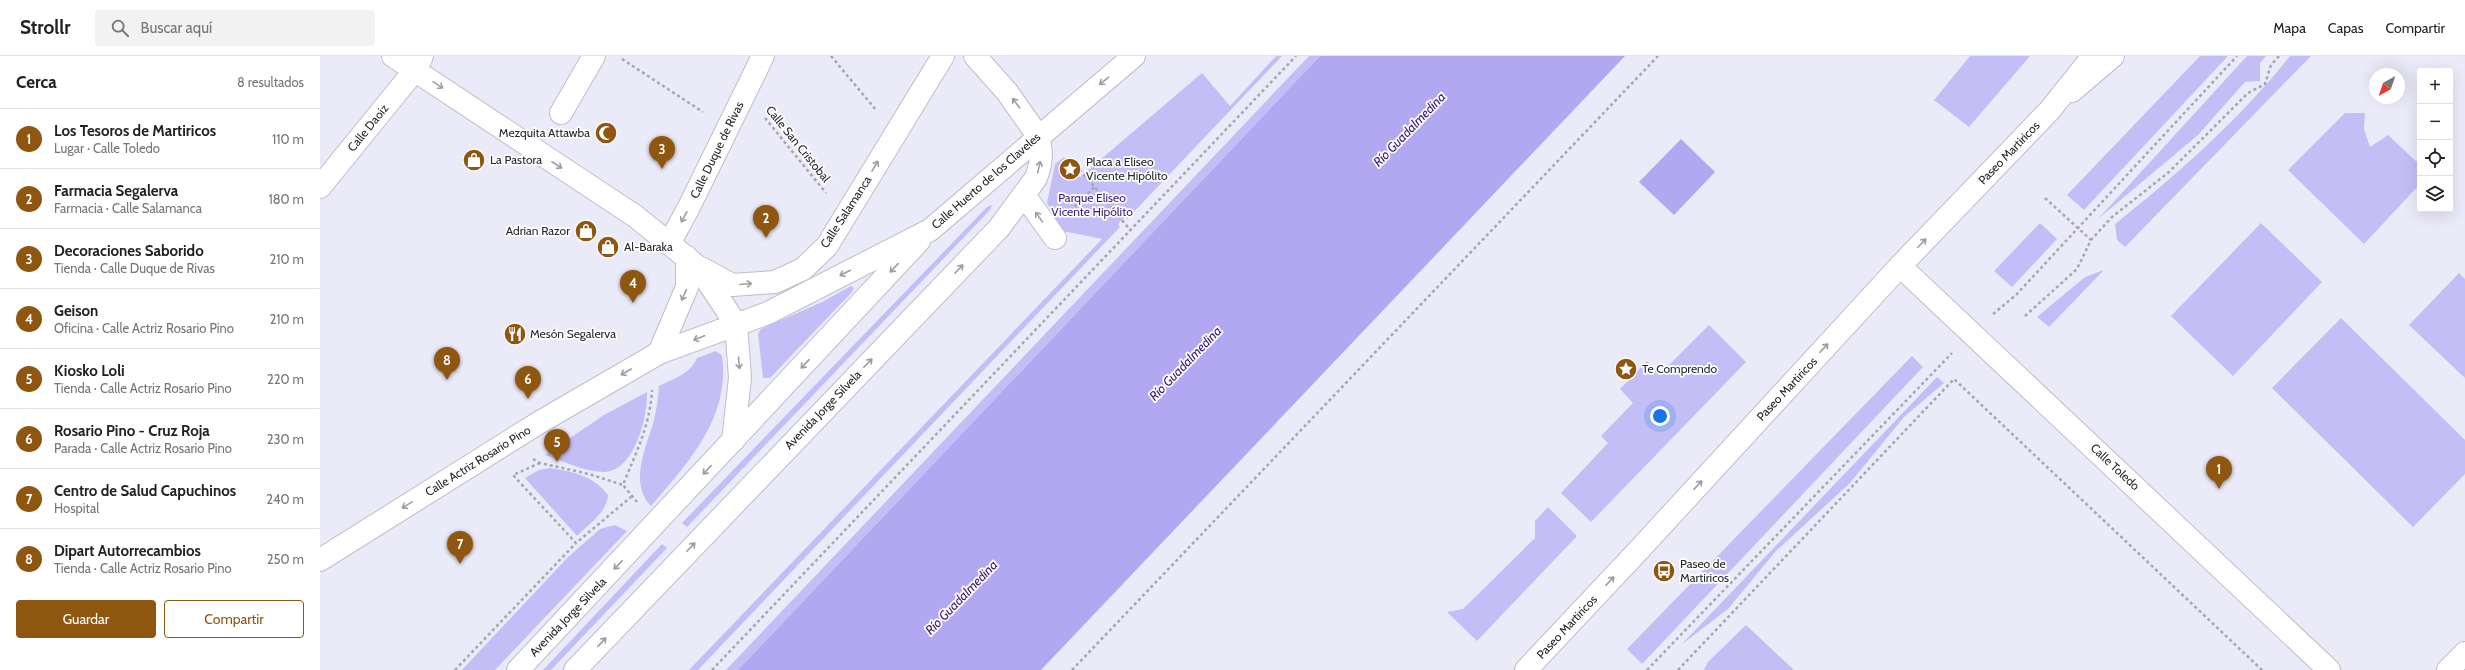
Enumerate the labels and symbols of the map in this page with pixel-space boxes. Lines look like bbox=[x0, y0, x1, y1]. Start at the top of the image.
north arrow bbox=[2369, 68, 2405, 104]
one-way arrow bbox=[1099, 76, 1110, 85]
one-way arrow bbox=[432, 81, 443, 89]
water label: Río Guadalmedina bbox=[1370, 89, 1448, 169]
one-way arrow bbox=[1012, 98, 1020, 109]
street label: Calle Duque de Rivas bbox=[687, 99, 747, 201]
street label: Calle Daoiz bbox=[344, 101, 392, 154]
street label: Calle San Cristobal bbox=[763, 102, 834, 185]
street label: Paseo Martiricos bbox=[1975, 118, 2043, 187]
mosque icon: Mezquita Attawba bbox=[593, 120, 619, 146]
place label: Mezquita Attawba bbox=[499, 125, 590, 140]
street label: Calle Huerto de los Claveles bbox=[928, 129, 1043, 232]
pin: 3 bbox=[649, 136, 675, 169]
shop icon: La Pastora bbox=[461, 147, 487, 173]
place label: La Pastora bbox=[490, 152, 542, 167]
place label: Placa a Eliseo Vicente Hipólito bbox=[1086, 154, 1168, 183]
place icon: Placa a Eliseo Vicente Hipólito bbox=[1057, 156, 1083, 182]
one-way arrow bbox=[872, 160, 880, 172]
one-way arrow bbox=[551, 161, 562, 169]
one-way arrow bbox=[1036, 161, 1044, 174]
street label: Calle Salamanca bbox=[817, 173, 875, 251]
park label: Parque Eliseo Vicente Hipólito bbox=[1051, 190, 1133, 219]
pin: 2 bbox=[753, 205, 779, 238]
one-way arrow bbox=[680, 211, 687, 223]
one-way arrow bbox=[1035, 211, 1043, 222]
shop icon: Adrian Razor bbox=[573, 218, 599, 244]
place label: Adrian Razor bbox=[506, 223, 570, 238]
shop icon: Al-Baraka bbox=[595, 234, 621, 260]
one-way arrow bbox=[1917, 238, 1927, 248]
place label: Al-Baraka bbox=[624, 239, 673, 254]
one-way arrow bbox=[889, 263, 898, 274]
one-way arrow bbox=[954, 264, 964, 274]
pin: 4 bbox=[620, 270, 646, 303]
one-way arrow bbox=[839, 270, 851, 277]
one-way arrow bbox=[739, 281, 752, 288]
one-way arrow bbox=[680, 288, 687, 300]
restaurant icon: Mesón Segalerva bbox=[502, 321, 528, 347]
water label: Río Guadalmedina bbox=[1146, 323, 1224, 403]
place label: Mesón Segalerva bbox=[530, 326, 616, 341]
one-way arrow bbox=[693, 334, 705, 342]
one-way arrow bbox=[1819, 343, 1829, 353]
pin: 8 bbox=[434, 347, 460, 380]
street label: Paseo Martiricos bbox=[1753, 354, 1820, 424]
one-way arrow bbox=[735, 356, 743, 369]
place icon: Te Comprendo bbox=[1613, 356, 1639, 382]
one-way arrow bbox=[864, 358, 873, 368]
one-way arrow bbox=[800, 359, 810, 369]
place label: Te Comprendo bbox=[1642, 361, 1717, 376]
pin: 6 bbox=[515, 366, 541, 399]
street label: Avenida Jorge Silvela bbox=[781, 367, 864, 452]
one-way arrow bbox=[620, 369, 632, 377]
your location bbox=[1650, 406, 1670, 426]
street label: Calle Actriz Rosario Pino bbox=[422, 422, 534, 499]
pin: 5 bbox=[544, 429, 570, 462]
street label: Calle Toledo bbox=[2088, 440, 2143, 493]
pin: 1 bbox=[2206, 456, 2232, 489]
one-way arrow bbox=[702, 465, 711, 475]
one-way arrow bbox=[1694, 480, 1703, 490]
one-way arrow bbox=[402, 501, 413, 509]
pin: 7 bbox=[447, 531, 473, 564]
one-way arrow bbox=[686, 542, 696, 552]
place label: Paseo de Martiricos bbox=[1680, 556, 1729, 585]
water label: Río Guadalmedina bbox=[922, 557, 1000, 637]
bus stop icon: Paseo de Martiricos bbox=[1651, 558, 1677, 584]
one-way arrow bbox=[613, 560, 623, 570]
street label: Avenida Jorge Silvela bbox=[526, 574, 609, 659]
one-way arrow bbox=[1605, 576, 1615, 586]
street label: Paseo Martiricos bbox=[1533, 592, 1600, 662]
one-way arrow bbox=[597, 637, 607, 647]

